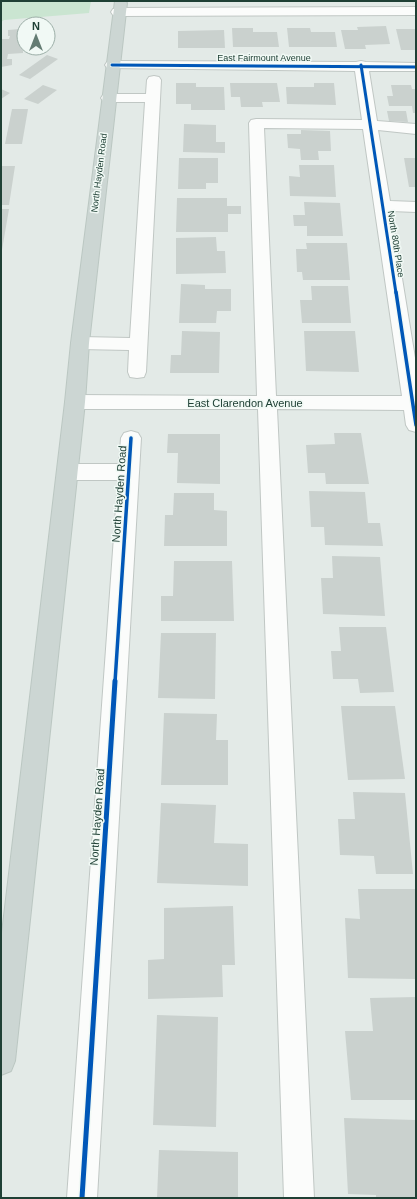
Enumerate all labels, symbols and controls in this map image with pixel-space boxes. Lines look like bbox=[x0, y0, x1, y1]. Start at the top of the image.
north arrow bbox=[16, 16, 56, 56]
text: N bbox=[32, 20, 40, 32]
street label: East Fairmount Avenue bbox=[217, 53, 311, 63]
street label: North Hayden Road bbox=[89, 133, 109, 213]
street label: North 80th Place bbox=[386, 210, 406, 278]
street label: East Clarendon Avenue bbox=[187, 397, 303, 409]
street label: North Hayden Road bbox=[110, 445, 128, 543]
street label: North Hayden Road bbox=[88, 768, 106, 866]

